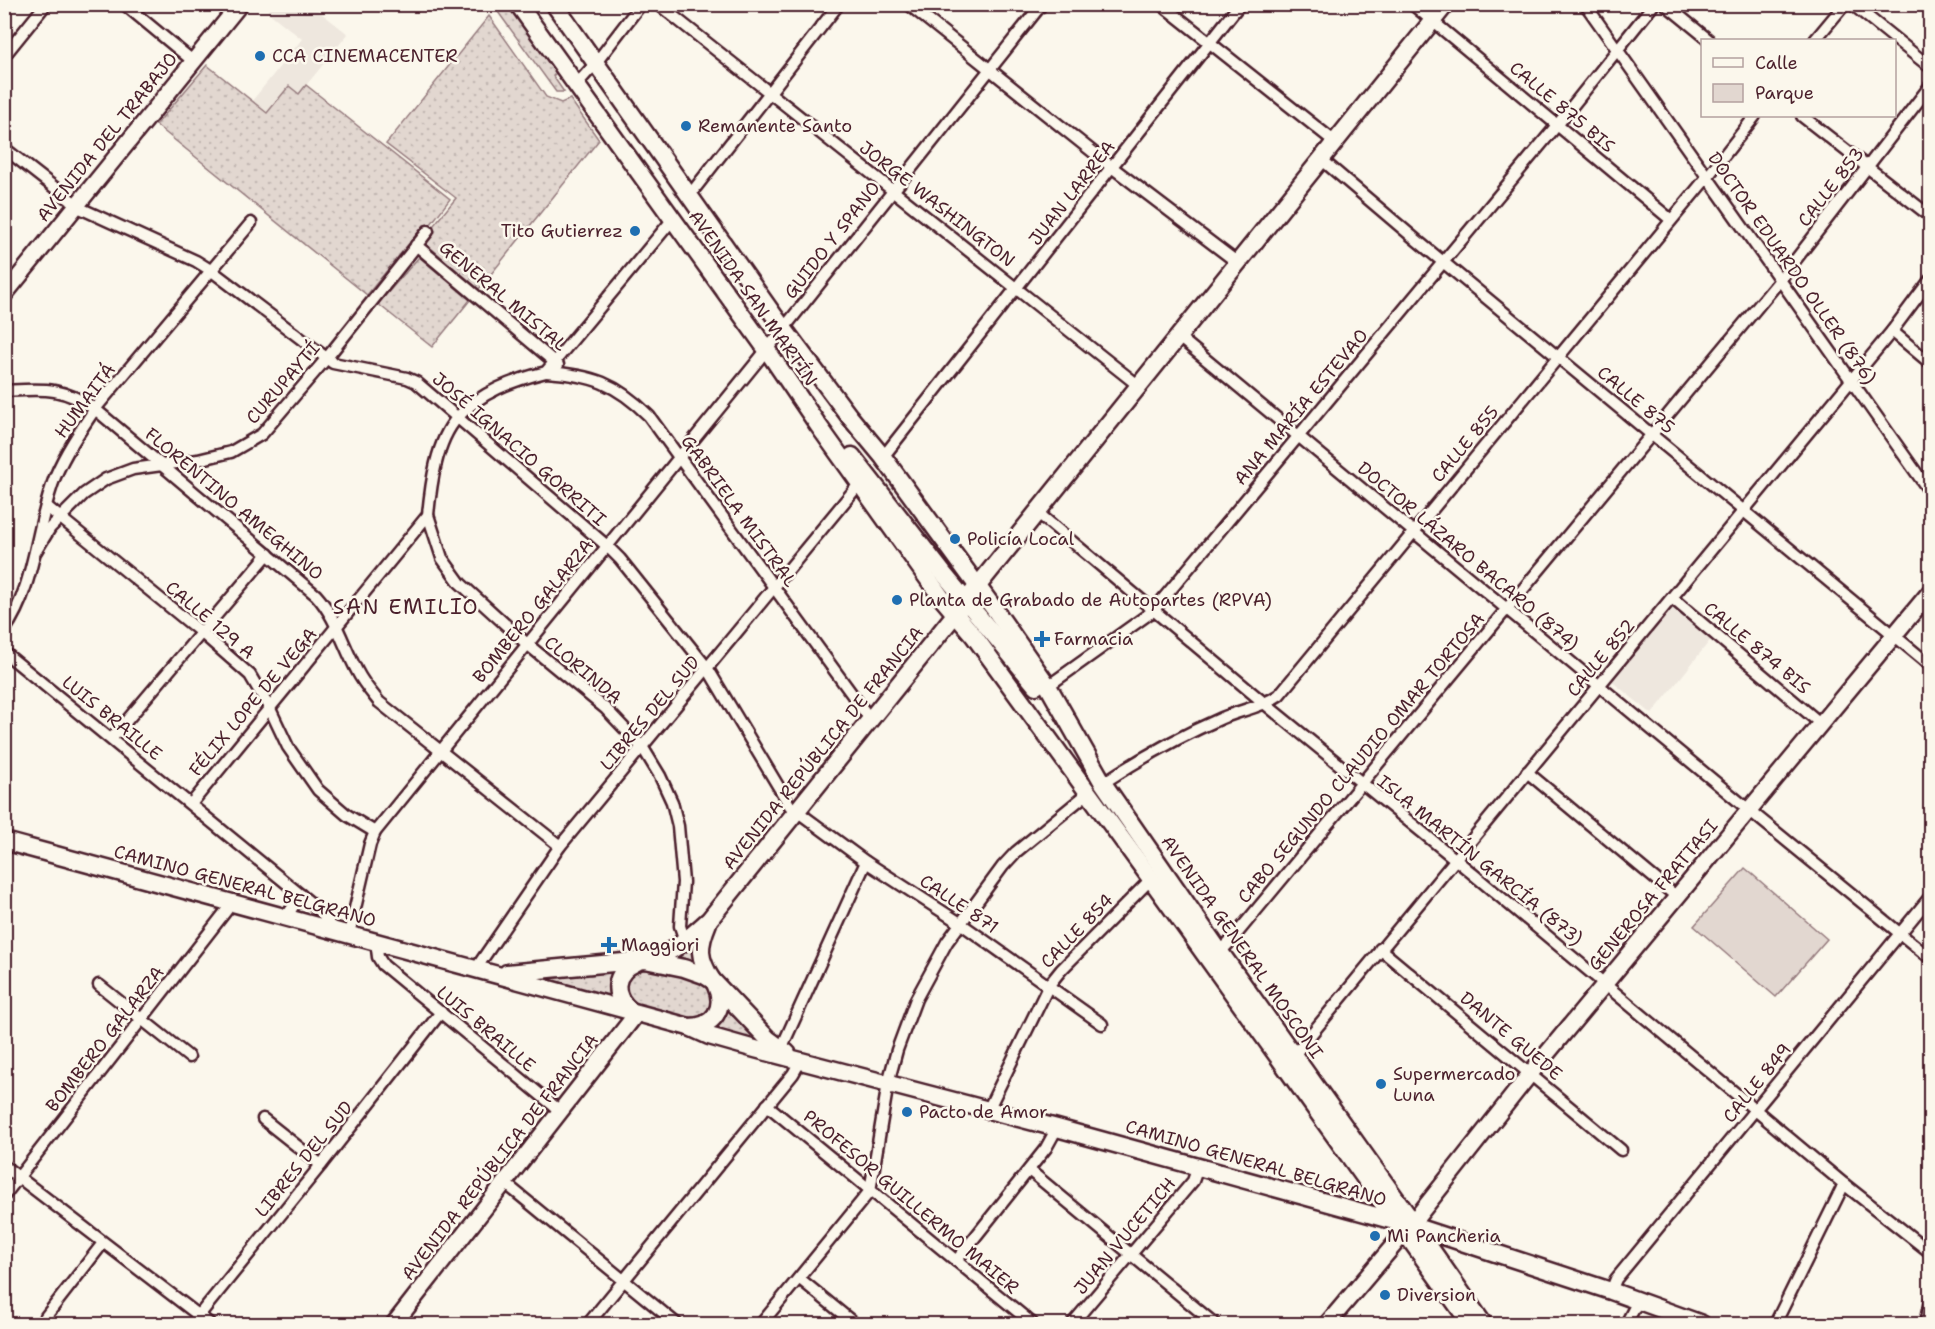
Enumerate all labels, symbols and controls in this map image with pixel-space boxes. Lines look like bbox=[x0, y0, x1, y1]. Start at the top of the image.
legend bbox=[1701, 39, 1896, 117]
place label: CCA CINEMACENTER bbox=[272, 44, 458, 68]
street label: AVENIDA DEL TRABAJO bbox=[31, 47, 183, 227]
marker: CCA CINEMACENTER bbox=[253, 49, 267, 63]
text: Calle bbox=[1755, 51, 1798, 75]
street label: CALLE 875 BIS bbox=[1504, 56, 1620, 158]
text: Parque bbox=[1755, 81, 1814, 105]
place label: Remanente Santo bbox=[698, 114, 852, 138]
marker: Remanente Santo bbox=[679, 119, 693, 133]
street label: JORGE WASHINGTON bbox=[854, 136, 1020, 272]
street label: JUAN LARREA bbox=[1023, 136, 1121, 250]
street label: CALLE 853 bbox=[1792, 142, 1870, 232]
street label: DOCTOR EDUARDO OLLER (876) bbox=[1702, 147, 1882, 389]
street label: GUIDO Y SPANO bbox=[779, 176, 885, 304]
street label: AVENIDA SAN MARTÍN bbox=[683, 205, 823, 391]
place label: Tito Gutierrez bbox=[501, 219, 623, 243]
marker: Tito Gutierrez bbox=[628, 224, 642, 238]
street label: GENERAL MISTAL bbox=[434, 235, 572, 357]
street label: ANA MARÍA ESTEVAO bbox=[1229, 324, 1373, 490]
street label: CURUPAYTÍ bbox=[241, 337, 325, 429]
street label: HUMAITÁ bbox=[49, 359, 121, 443]
street label: CALLE 875 bbox=[1592, 361, 1680, 439]
street label: JOSÉ IGNACIO GORRITI bbox=[427, 367, 611, 531]
street label: CALLE 855 bbox=[1426, 401, 1504, 487]
street label: FLORENTINO AMEGHINO bbox=[140, 422, 328, 586]
street label: GABRIELA MISTRAL bbox=[676, 430, 802, 592]
street label: DOCTOR LÁZARO BACARO (874) bbox=[1352, 456, 1584, 656]
place label: Policía Local bbox=[967, 527, 1075, 551]
marker: Policía Local bbox=[948, 532, 962, 546]
street label: BOMBERO GALARZA bbox=[467, 534, 599, 688]
street label: CALLE 129 A bbox=[160, 576, 260, 664]
place label: Planta de Grabado de Autopartes (RPVA) bbox=[909, 588, 1272, 612]
district label: SAN EMILIO bbox=[333, 593, 479, 621]
marker: Planta de Grabado de Autopartes (RPVA) bbox=[890, 593, 904, 607]
street label: CALLE 874 BIS bbox=[1699, 596, 1815, 700]
street label: CABO SEGUNDO CLAUDIO OMAR TORTOSA bbox=[1232, 608, 1490, 908]
street label: CALLE 852 bbox=[1561, 614, 1641, 702]
street label: AVENIDA REPÚBLICA DE FRANCIA bbox=[717, 621, 929, 875]
street label: FÉLIX LOPE DE VEGA bbox=[184, 623, 322, 781]
place label: Farmacia bbox=[1054, 627, 1133, 651]
street label: CLORINDA bbox=[539, 631, 627, 709]
marker: Farmacia bbox=[1035, 632, 1049, 646]
street label: LIBRES DEL SUD bbox=[595, 650, 705, 776]
street label: LUIS BRAILLE bbox=[57, 670, 167, 766]
street label: ISLA MARTÍN GARCÍA (873) bbox=[1372, 769, 1588, 951]
street label: GENEROSA FRATTASI bbox=[1583, 814, 1723, 976]
street label: AVENIDA GENERAL MOSCONI bbox=[1155, 831, 1329, 1063]
street label: CAMINO GENERAL BELGRANO bbox=[111, 839, 379, 933]
street label: CALLE 871 bbox=[915, 869, 1003, 939]
street label: CALLE 854 bbox=[1035, 889, 1119, 973]
place label: Maggiori bbox=[621, 933, 700, 957]
marker: Maggiori bbox=[602, 938, 616, 952]
street label: BOMBERO GALARZA bbox=[40, 961, 170, 1117]
street label: LUIS BRAILLE bbox=[432, 981, 540, 1077]
street label: DANTE GUEDE bbox=[1455, 986, 1567, 1086]
street label: AVENIDA REPÚBLICA DE FRANCIA bbox=[396, 1029, 604, 1285]
street label: CALLE 849 bbox=[1718, 1038, 1796, 1128]
place label: Supermercado Luna bbox=[1393, 1062, 1515, 1107]
marker: Supermercado Luna bbox=[1374, 1077, 1388, 1091]
street label: LIBRES DEL SUD bbox=[250, 1096, 358, 1222]
place label: Pacto de Amor bbox=[919, 1100, 1048, 1124]
street label: PROFESOR GUILLERMO MAIER bbox=[798, 1105, 1024, 1299]
marker: Pacto de Amor bbox=[900, 1105, 914, 1119]
street label: CAMINO GENERAL BELGRANO bbox=[1123, 1114, 1389, 1212]
street label: JUAN VUCETICH bbox=[1069, 1172, 1181, 1300]
place label: Mi Pancheria bbox=[1387, 1224, 1501, 1248]
marker: Mi Pancheria bbox=[1368, 1229, 1382, 1243]
place label: Diversion bbox=[1397, 1283, 1476, 1307]
marker: Diversion bbox=[1378, 1288, 1392, 1302]

